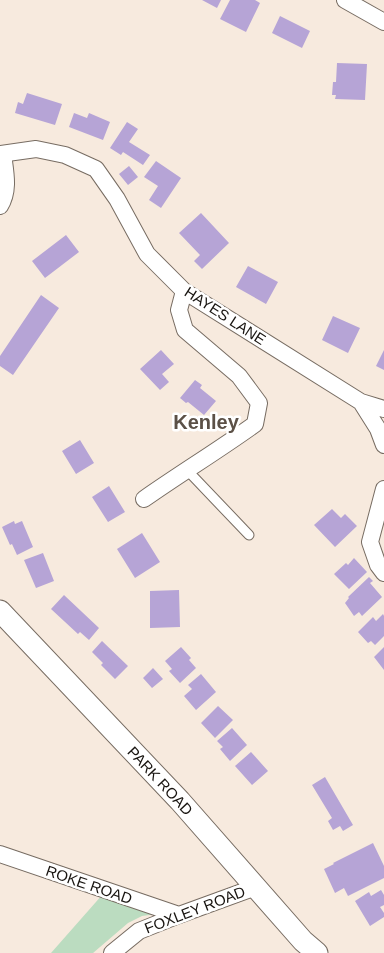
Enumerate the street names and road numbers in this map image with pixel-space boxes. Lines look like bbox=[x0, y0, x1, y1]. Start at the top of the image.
street label: HAYES LANE bbox=[182, 283, 269, 348]
street label: PARK ROAD bbox=[124, 743, 196, 818]
street label: ROKE ROAD bbox=[44, 862, 135, 907]
street label: FOXLEY ROAD bbox=[142, 882, 248, 937]

